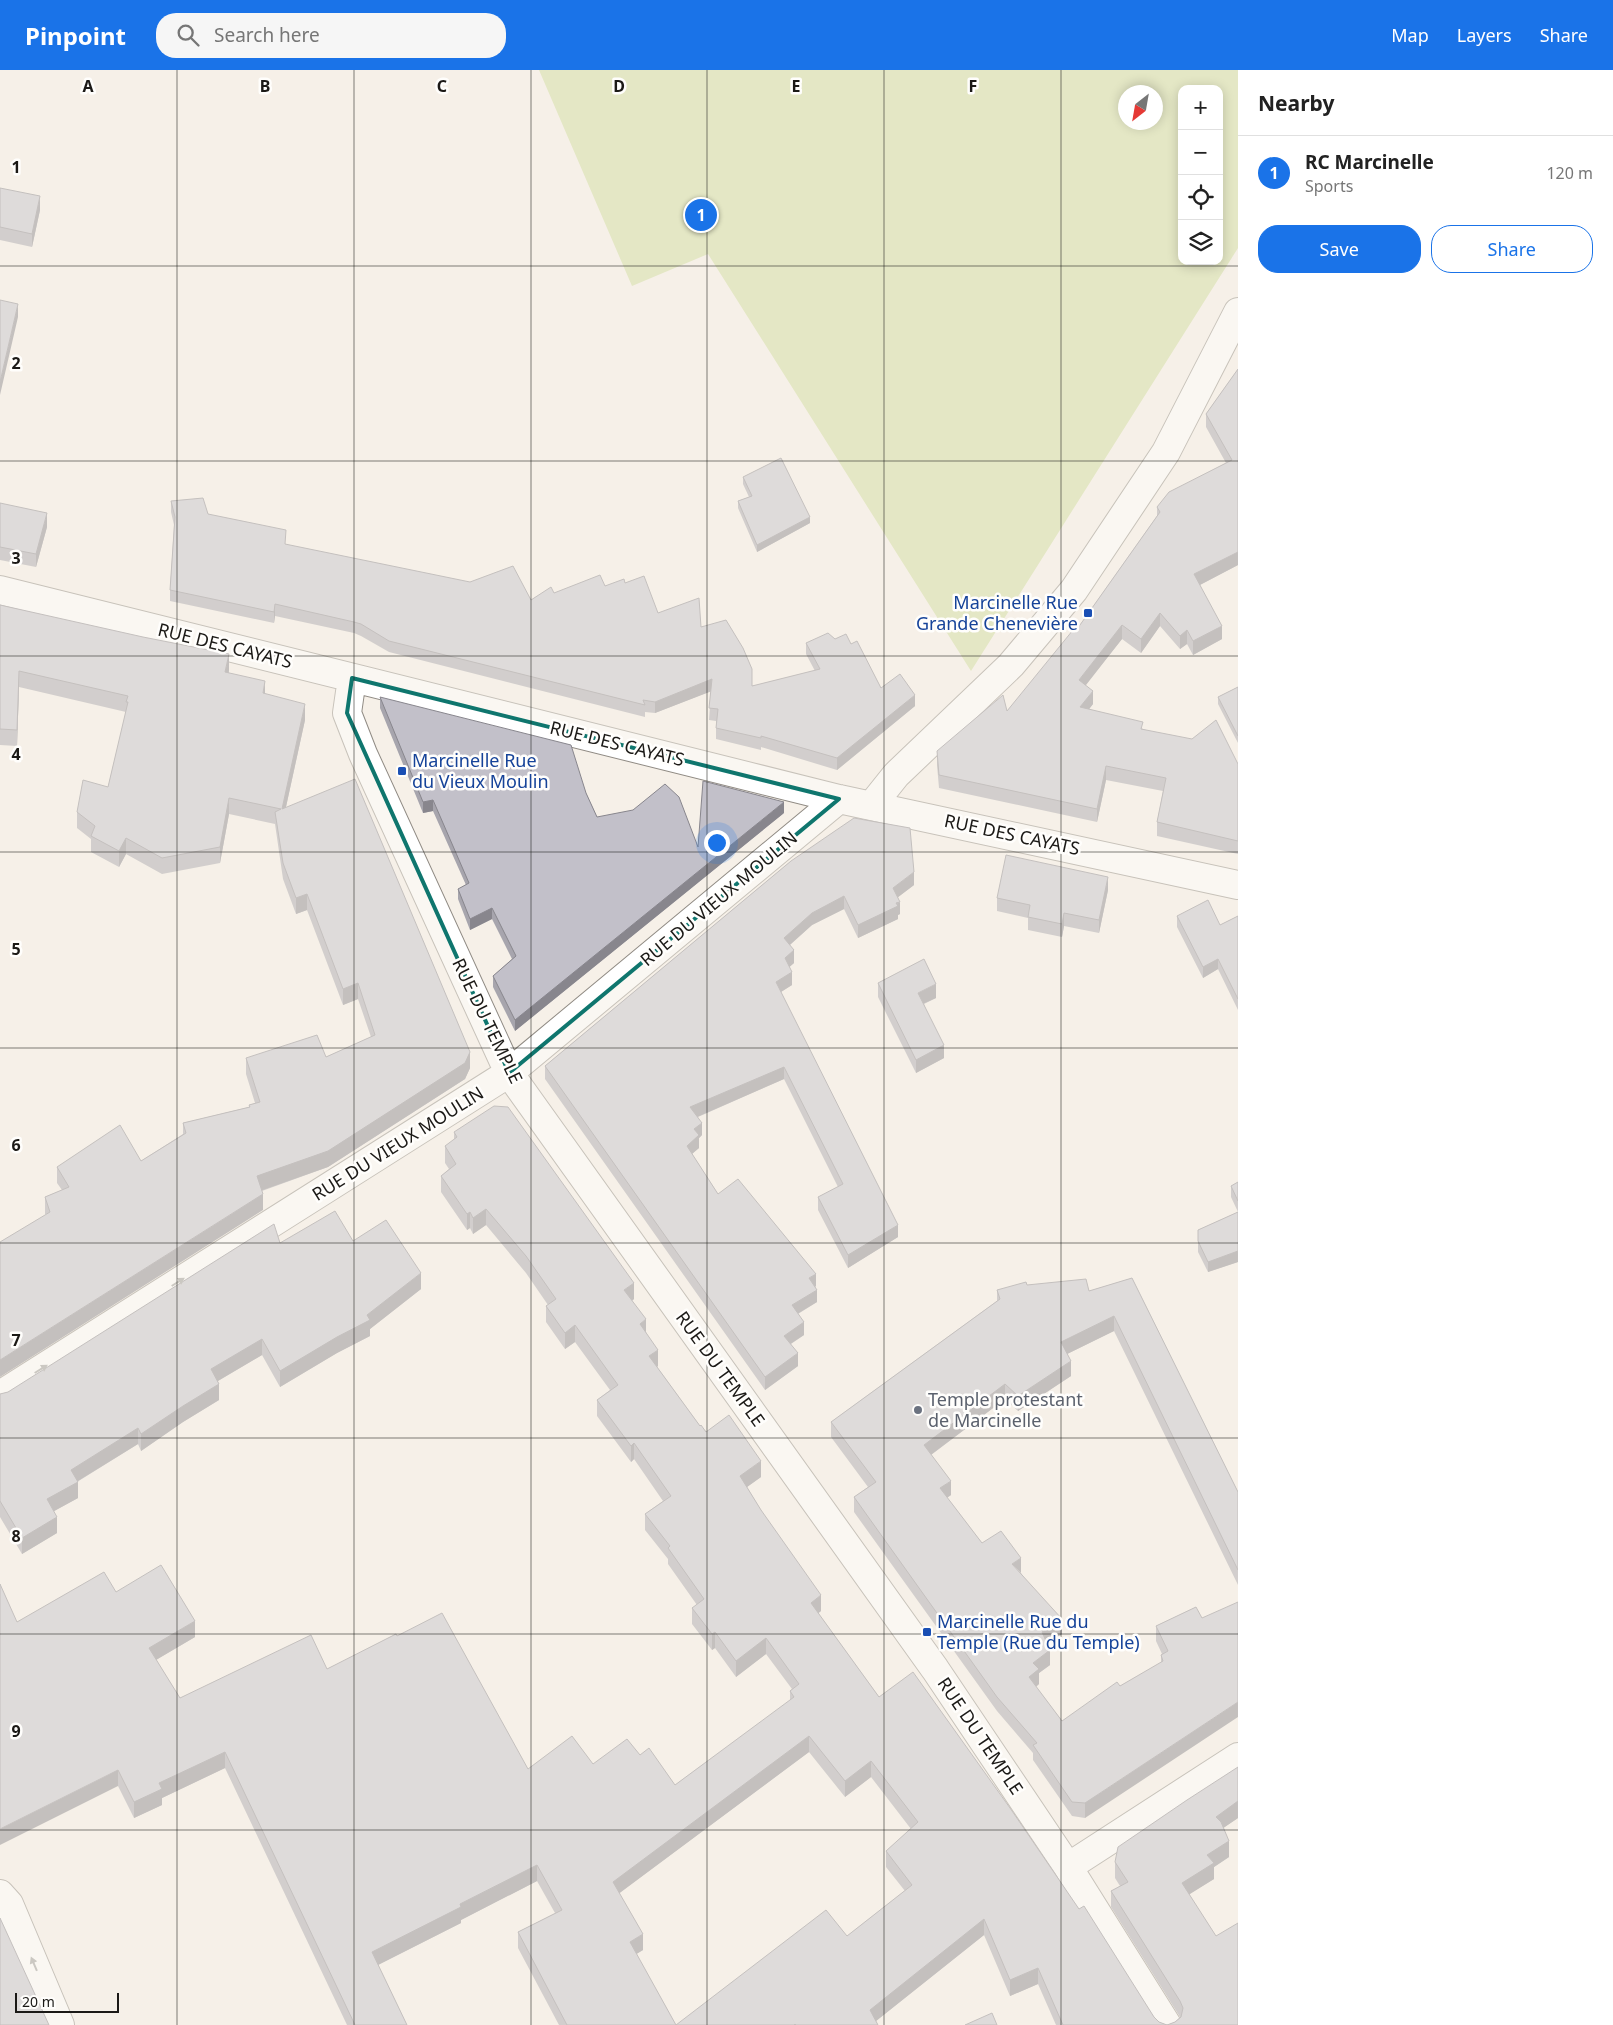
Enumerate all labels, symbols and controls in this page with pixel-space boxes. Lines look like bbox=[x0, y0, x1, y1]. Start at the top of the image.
search box bbox=[156, 13, 506, 58]
text: Pinpoint bbox=[25, 19, 126, 52]
icon: search bbox=[174, 21, 202, 49]
text: Search here bbox=[214, 22, 320, 48]
text: Map bbox=[1391, 23, 1429, 47]
text: Layers bbox=[1457, 23, 1512, 47]
text: Share bbox=[1540, 23, 1588, 47]
text: A bbox=[82, 75, 94, 97]
text: B bbox=[260, 75, 270, 97]
text: C bbox=[437, 75, 447, 97]
text: D bbox=[613, 75, 625, 97]
text: E bbox=[792, 75, 801, 97]
text: F bbox=[969, 75, 977, 97]
north arrow bbox=[1118, 85, 1163, 130]
map controls bbox=[1178, 85, 1223, 265]
button: + bbox=[1178, 85, 1223, 130]
text: Nearby bbox=[1258, 89, 1334, 117]
button: − bbox=[1178, 130, 1223, 175]
text: RC Marcinelle bbox=[1305, 149, 1434, 175]
text: 1 bbox=[11, 156, 21, 178]
text: 1 bbox=[1269, 162, 1279, 184]
text: 120 m bbox=[1546, 162, 1593, 184]
button: locate bbox=[1178, 175, 1223, 220]
text: Sports bbox=[1305, 175, 1353, 197]
pin: 1 bbox=[685, 196, 717, 234]
button: layers bbox=[1178, 220, 1223, 265]
button: Save bbox=[1258, 225, 1421, 273]
button: Share bbox=[1431, 225, 1593, 273]
text: 2 bbox=[11, 352, 21, 374]
text: 3 bbox=[11, 547, 21, 569]
place label: Marcinelle Rue Grande Chenevière bbox=[916, 590, 1078, 635]
marker: Marcinelle Rue Grande Chenevière bbox=[1082, 607, 1094, 619]
street label: RUE DES CAYATS bbox=[155, 617, 295, 673]
street label: RUE DES CAYATS bbox=[547, 715, 687, 771]
text: 4 bbox=[11, 743, 21, 765]
place label: Marcinelle Rue du Vieux Moulin bbox=[412, 748, 549, 793]
marker: Marcinelle Rue du Vieux Moulin bbox=[396, 765, 408, 777]
street label: RUE DES CAYATS bbox=[942, 808, 1082, 860]
street label: RUE DU VIEUX MOULIN bbox=[635, 825, 802, 971]
your location bbox=[704, 830, 730, 856]
text: 5 bbox=[11, 938, 21, 960]
street label: RUE DU TEMPLE bbox=[447, 954, 529, 1087]
street label: RUE DU VIEUX MOULIN bbox=[307, 1080, 488, 1206]
text: 6 bbox=[11, 1134, 21, 1156]
one-way arrow bbox=[172, 1278, 185, 1287]
street label: RUE DU TEMPLE bbox=[671, 1306, 771, 1431]
text: 7 bbox=[11, 1329, 21, 1351]
one-way arrow bbox=[35, 1365, 48, 1374]
place label: Temple protestant de Marcinelle bbox=[928, 1387, 1083, 1432]
marker: Temple protestant de Marcinelle bbox=[912, 1404, 924, 1416]
text: 8 bbox=[11, 1525, 21, 1547]
place label: Marcinelle Rue du Temple (Rue du Temple) bbox=[937, 1609, 1140, 1654]
marker: Marcinelle Rue du Temple (Rue du Temple) bbox=[921, 1626, 933, 1638]
street label: RUE DU TEMPLE bbox=[933, 1672, 1029, 1799]
text: 9 bbox=[11, 1720, 21, 1742]
one-way arrow bbox=[29, 1957, 37, 1971]
scale bar bbox=[15, 1990, 119, 2013]
text: 20 m bbox=[22, 1992, 55, 2011]

